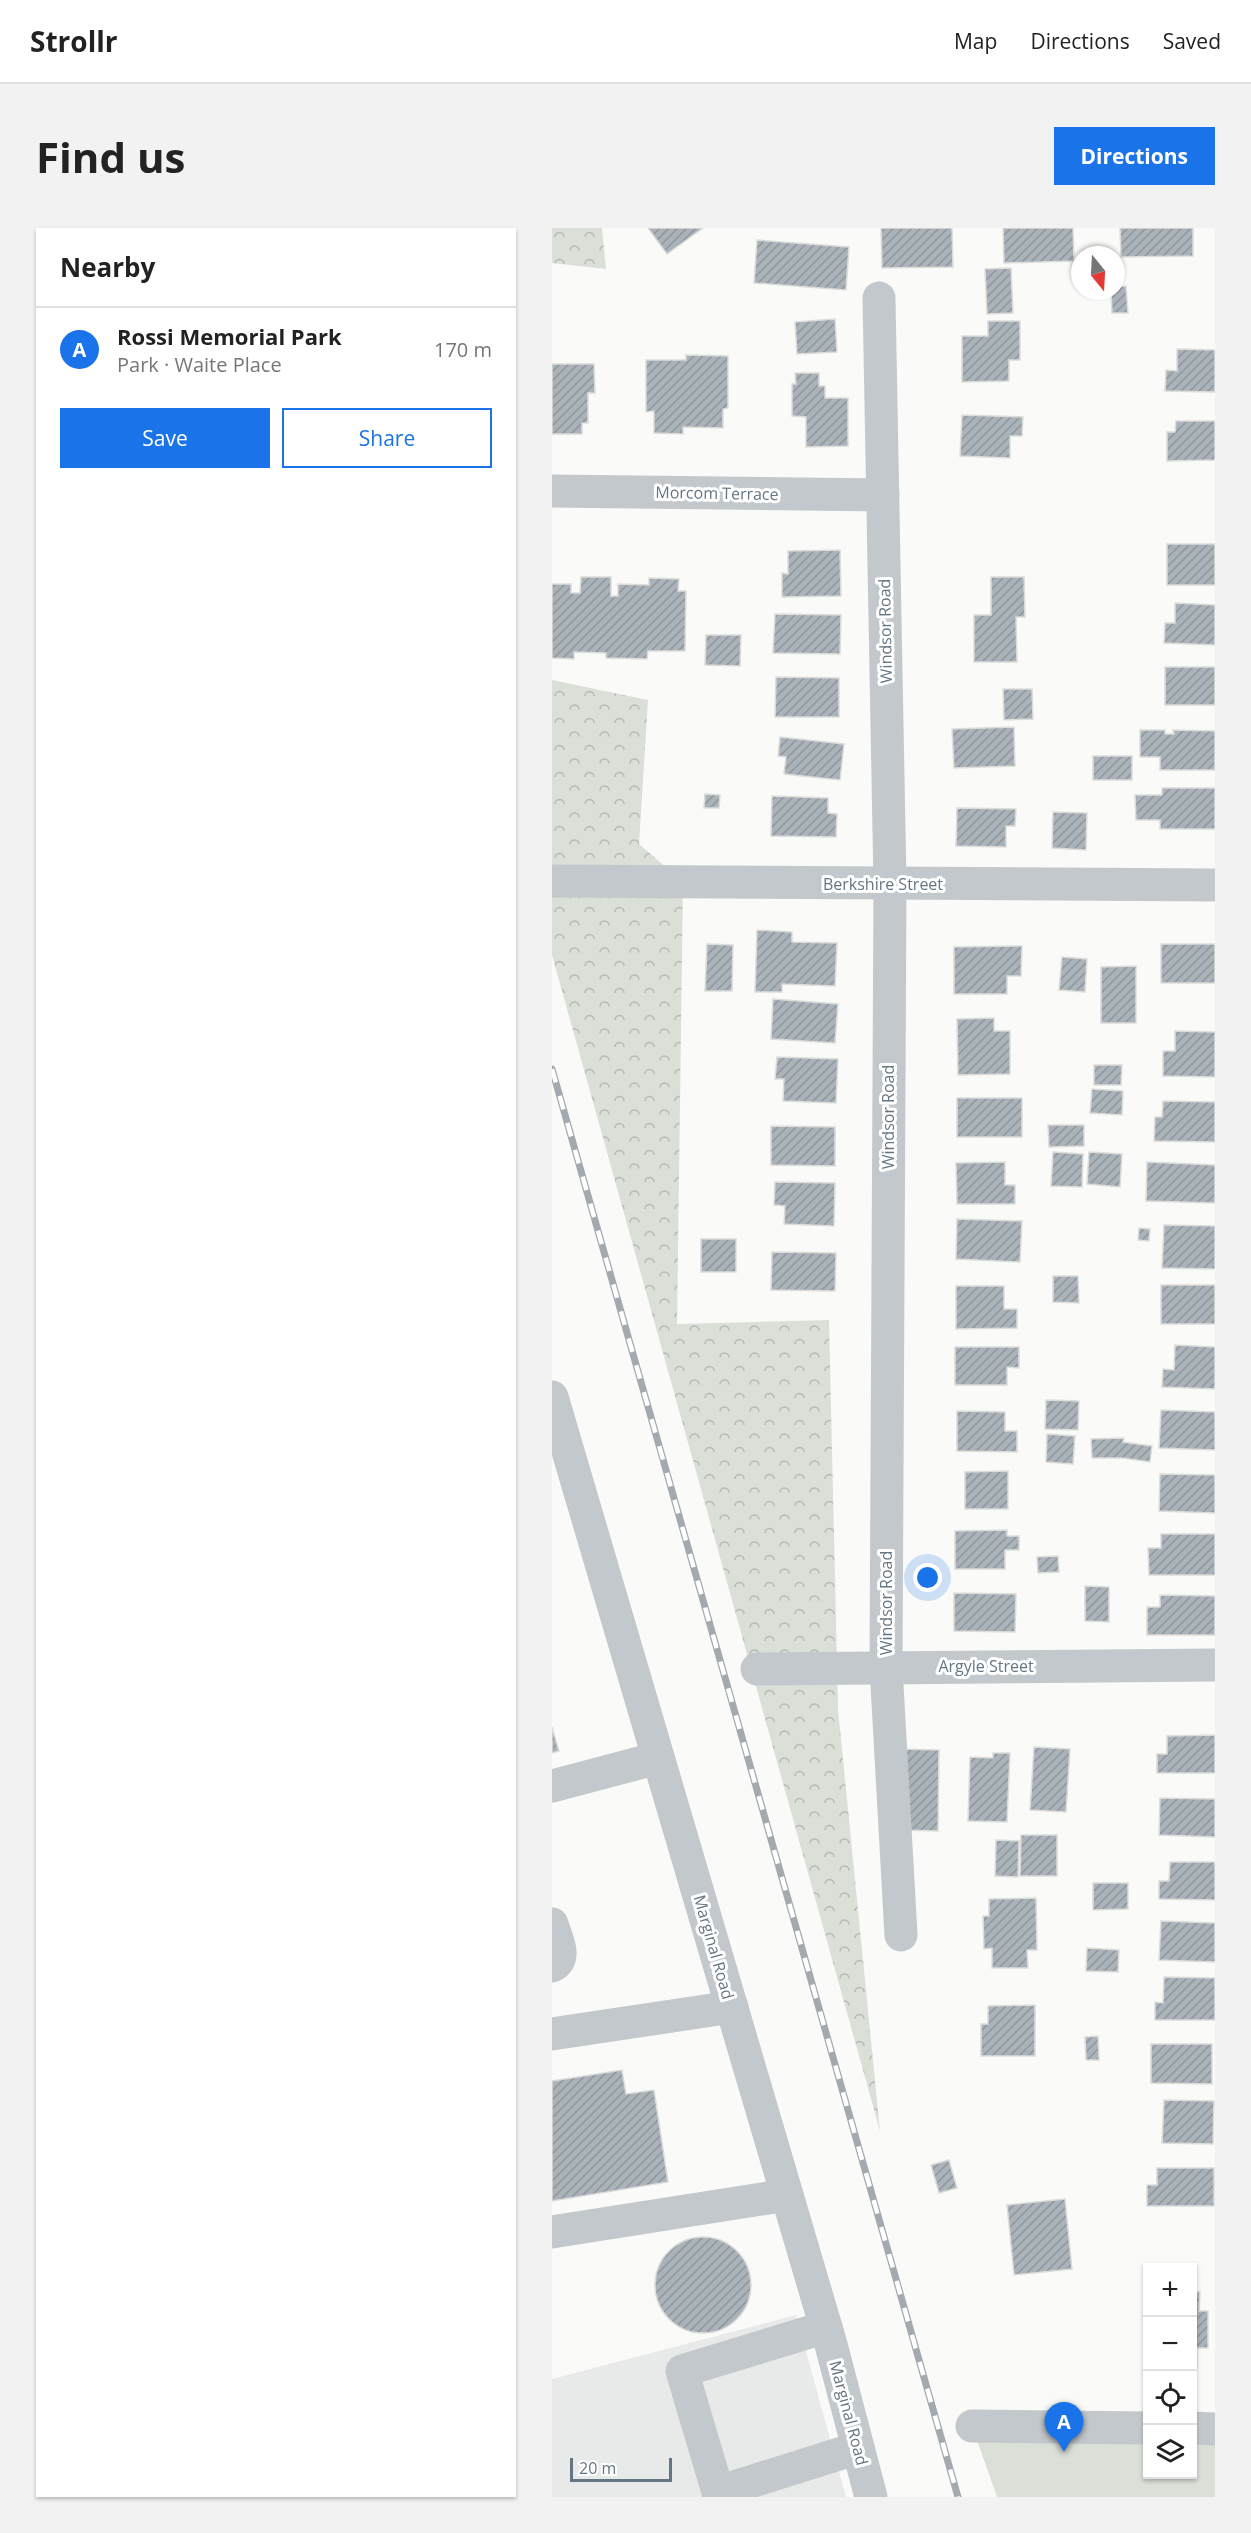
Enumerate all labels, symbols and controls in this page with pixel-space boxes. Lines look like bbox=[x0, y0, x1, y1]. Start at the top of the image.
text: Strollr bbox=[30, 22, 117, 60]
text: Map bbox=[954, 27, 997, 55]
text: Directions bbox=[1030, 27, 1130, 55]
text: Saved bbox=[1163, 27, 1221, 55]
button: Directions bbox=[1054, 127, 1215, 185]
text: Find us bbox=[36, 128, 185, 185]
north arrow bbox=[1071, 246, 1125, 300]
text: Nearby bbox=[60, 249, 155, 285]
text: Rossi Memorial Park bbox=[117, 321, 342, 351]
text: A bbox=[73, 336, 86, 363]
text: 170 m bbox=[434, 336, 492, 363]
text: Park · Waite Place bbox=[117, 351, 282, 378]
button: Save bbox=[60, 408, 270, 468]
button: Share bbox=[282, 408, 492, 468]
street label: Morcom Terrace bbox=[655, 481, 779, 505]
street label: Windsor Road bbox=[873, 579, 897, 683]
street label: Berkshire Street bbox=[823, 873, 943, 895]
street label: Windsor Road bbox=[877, 1065, 899, 1169]
street label: Windsor Road bbox=[875, 1551, 897, 1655]
your location bbox=[913, 1563, 942, 1592]
street label: Argyle Street bbox=[938, 1655, 1034, 1677]
street label: Marginal Road bbox=[689, 1892, 739, 2002]
map controls bbox=[1143, 2263, 1197, 2479]
button: + bbox=[1143, 2263, 1197, 2317]
button: − bbox=[1143, 2317, 1197, 2371]
street label: Marginal Road bbox=[824, 2358, 874, 2468]
button: locate bbox=[1143, 2371, 1197, 2425]
pin: A bbox=[1044, 2402, 1084, 2452]
button: layers bbox=[1143, 2425, 1197, 2479]
scale bar bbox=[570, 2455, 672, 2482]
text: 20 m bbox=[579, 2457, 616, 2479]

